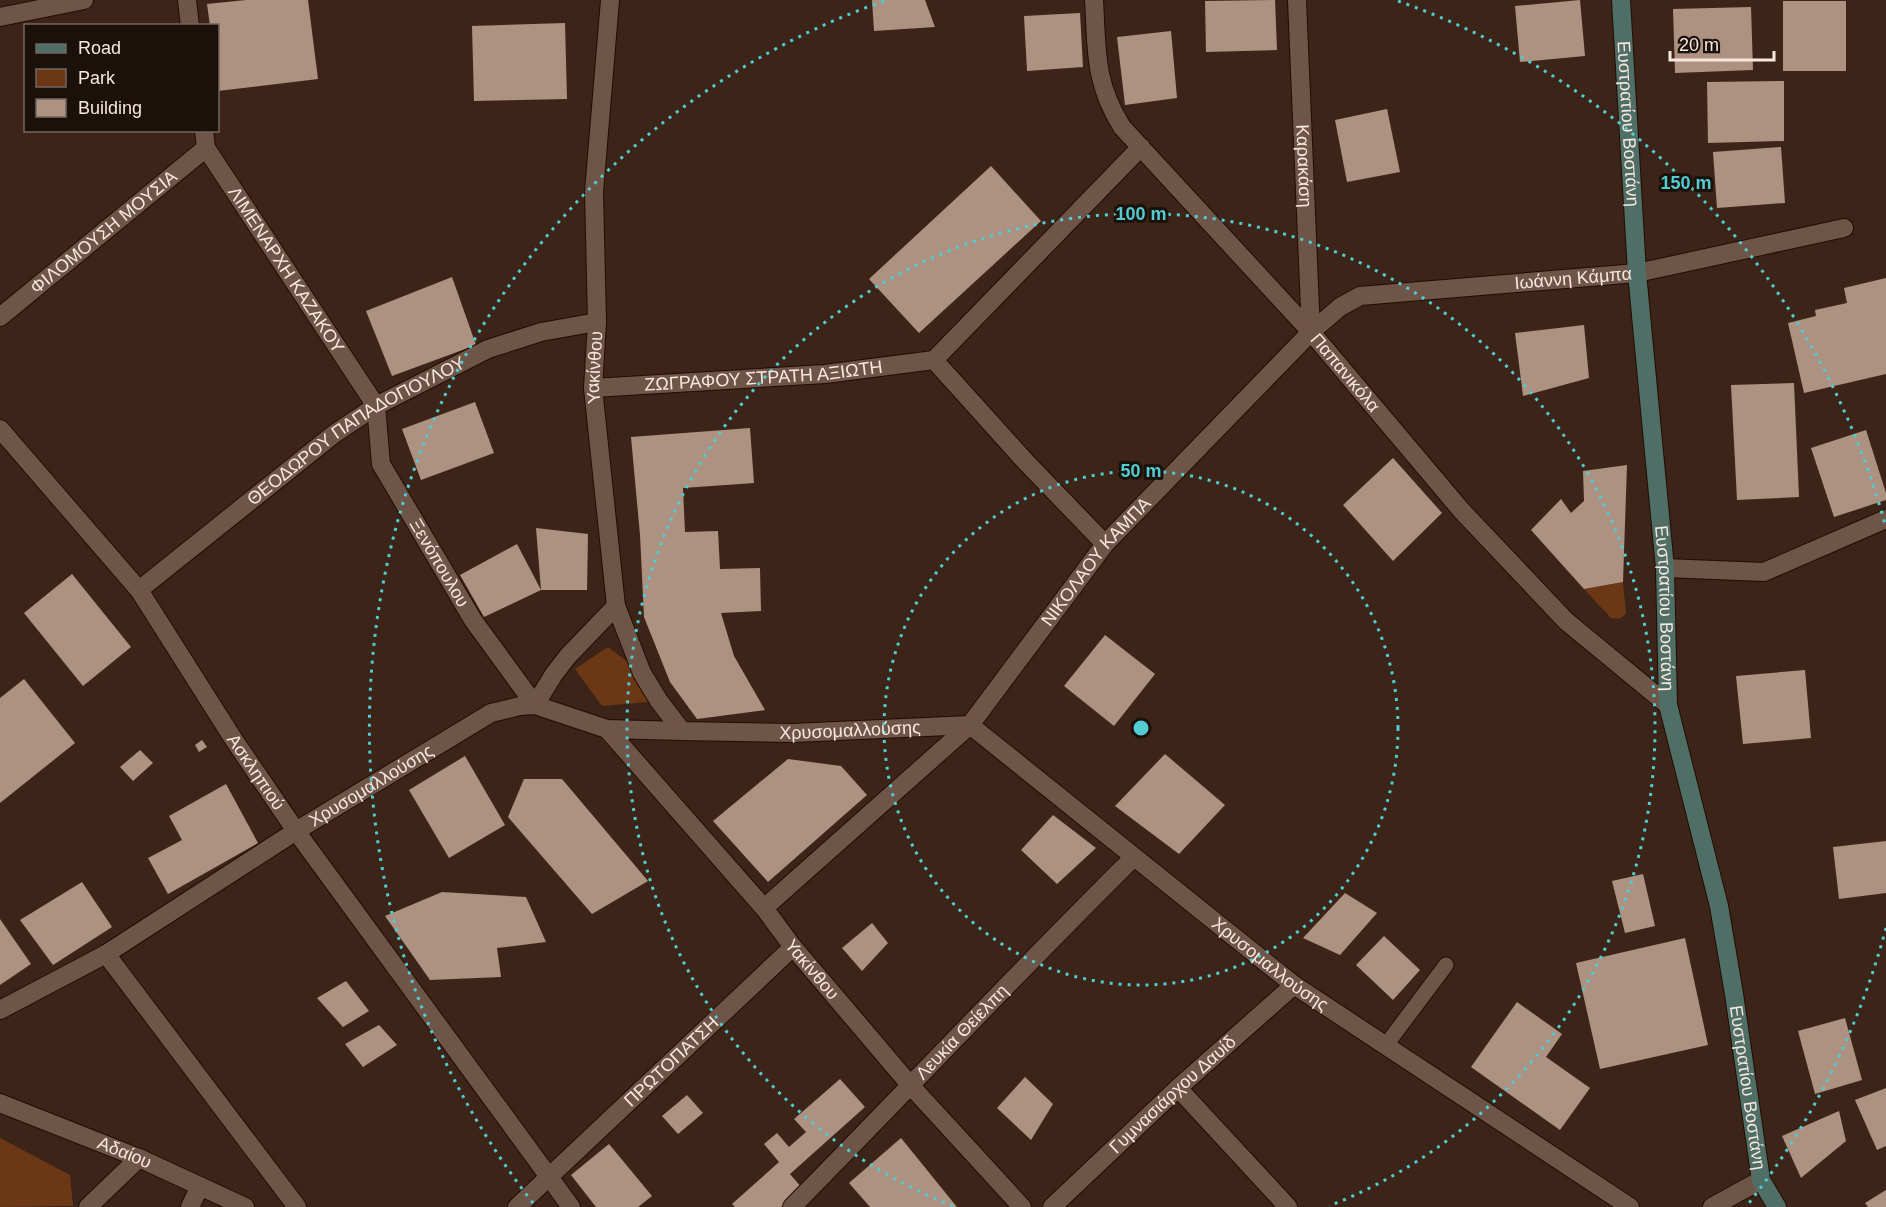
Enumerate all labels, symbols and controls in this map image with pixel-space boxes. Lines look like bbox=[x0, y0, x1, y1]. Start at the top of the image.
legend bbox=[24, 24, 219, 132]
scale bar bbox=[1670, 24, 1774, 62]
text: 20 m bbox=[1679, 35, 1719, 55]
text: Road bbox=[78, 38, 121, 58]
street label: Ευστρατίου Βοστάνη bbox=[1613, 40, 1643, 207]
text: Park bbox=[78, 68, 116, 88]
text: Building bbox=[78, 98, 142, 118]
street label: Καρακάση bbox=[1292, 124, 1316, 208]
street label: ΦΙΛΟΜΟΥΣΗ ΜΟΥΣΙΑ bbox=[26, 166, 181, 298]
text: 150 m bbox=[1660, 173, 1712, 193]
street label: ΛΙΜΕΝΑΡΧΗ ΚΑΖΑΚΟΥ bbox=[224, 183, 348, 357]
text: 100 m bbox=[1115, 204, 1167, 224]
street label: Ιωάννη Κάμπα bbox=[1514, 263, 1633, 293]
street label: Παπανικόλα bbox=[1307, 329, 1384, 416]
street label: Υακίνθου bbox=[583, 330, 606, 405]
street label: ΘΕΟΔΩΡΟΥ ΠΑΠΑΔΟΠΟΥΛΟΥ bbox=[243, 352, 468, 509]
street label: ΖΩΓΡΑΦΟΥ ΣΤΡΑΤΗ ΑΞΙΩΤΗ bbox=[644, 357, 884, 395]
text: 50 m bbox=[1120, 461, 1162, 481]
street label: ΝΙΚΟΛΑΟΥ ΚΑΜΠΑ bbox=[1037, 493, 1155, 630]
street label: Ξενόπουλου bbox=[405, 515, 473, 611]
street label: Ευστρατίου Βοστάνη bbox=[1651, 524, 1678, 691]
street label: Χρυσομαλλούσης bbox=[779, 717, 921, 743]
centre of rings bbox=[1131, 718, 1151, 738]
street label: Ασκληπιού bbox=[223, 730, 289, 814]
street label: Χρυσομαλλούσης bbox=[305, 740, 437, 831]
street label: Χρυσομαλλούσης bbox=[1208, 913, 1332, 1015]
street label: Υακίνθου bbox=[781, 935, 843, 1004]
street label: Λευκία Θείελπη bbox=[912, 981, 1012, 1083]
street label: Ευστρατίου Βοστάνη bbox=[1726, 1004, 1769, 1171]
street label: ΠΡΩΤΟΠΑΤΣΗ bbox=[620, 1013, 723, 1111]
street label: Γυμνασιάρχου Δαυίδ bbox=[1105, 1031, 1240, 1157]
street label: Αδαίου bbox=[95, 1133, 155, 1172]

